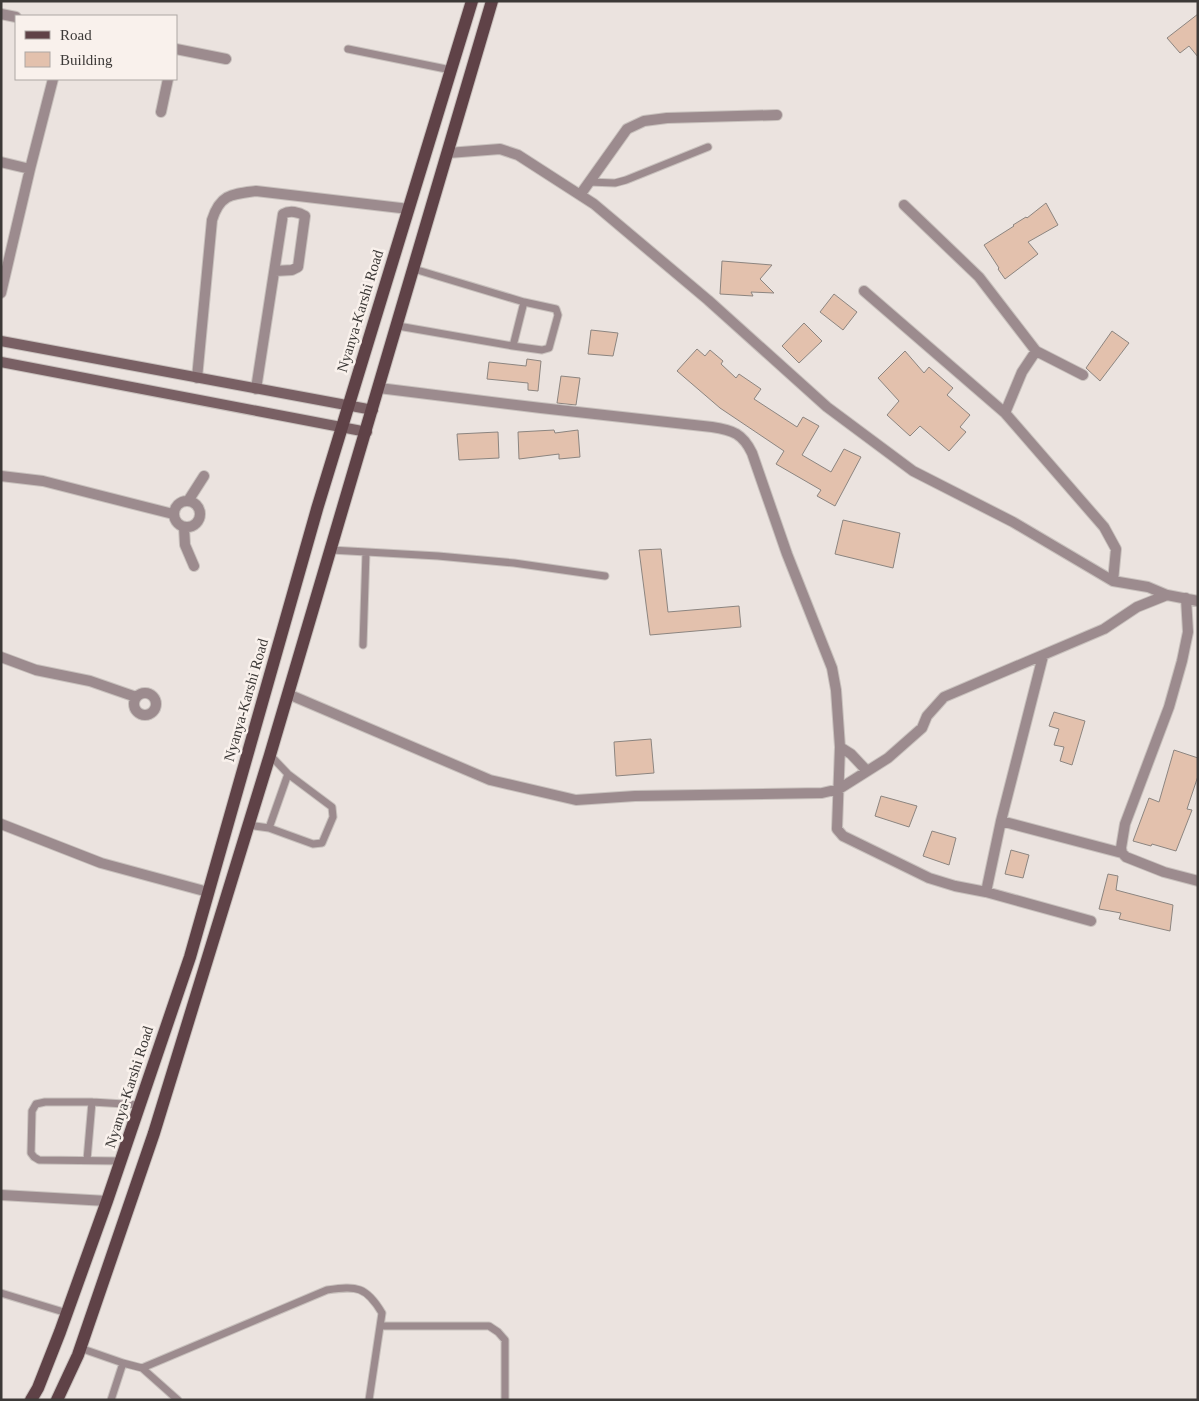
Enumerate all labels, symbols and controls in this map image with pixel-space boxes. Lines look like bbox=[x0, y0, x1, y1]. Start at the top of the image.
legend bbox=[15, 15, 178, 80]
text: Road bbox=[60, 27, 92, 43]
text: Building bbox=[60, 52, 113, 68]
street label: Nyanya-Karshi Road bbox=[334, 247, 386, 374]
street label: Nyanya-Karshi Road bbox=[221, 636, 271, 763]
street label: Nyanya-Karshi Road bbox=[102, 1024, 156, 1150]

